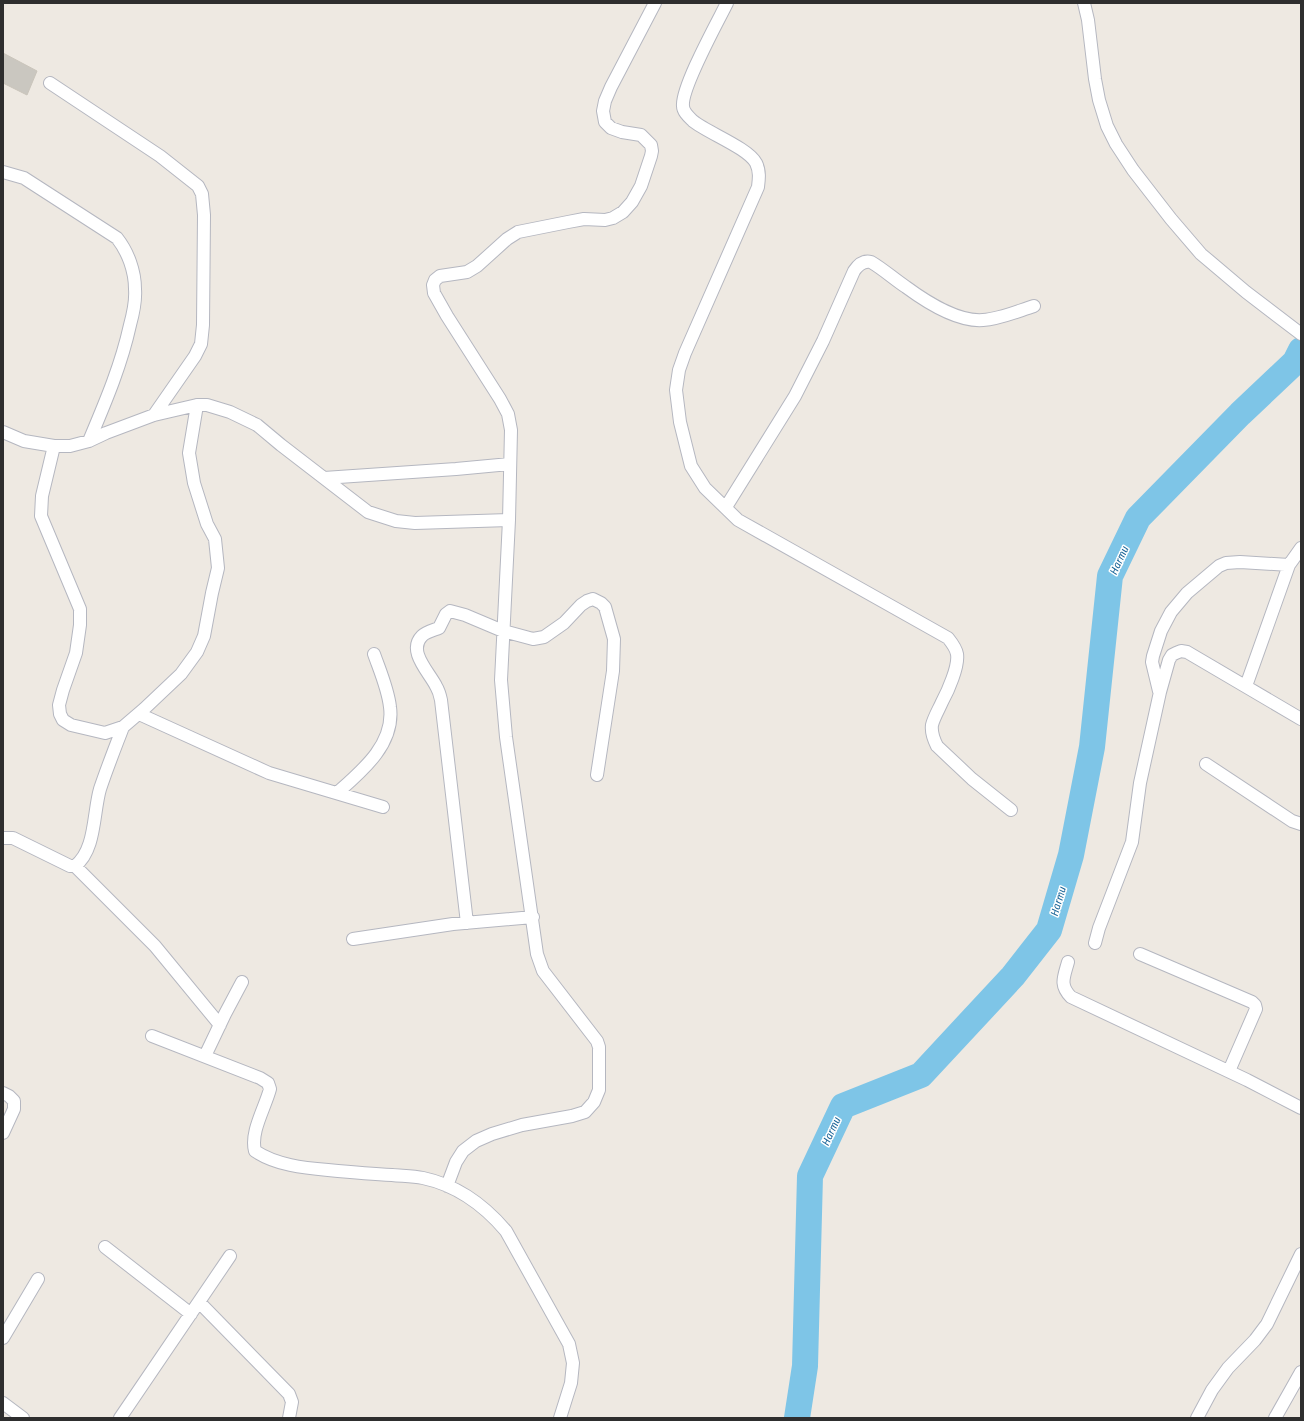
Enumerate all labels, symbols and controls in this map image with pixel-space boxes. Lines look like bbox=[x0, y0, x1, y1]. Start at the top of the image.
water label: Harmu bbox=[1107, 543, 1132, 577]
water label: Harmu bbox=[1048, 884, 1069, 918]
water label: Harmu bbox=[819, 1114, 844, 1148]

